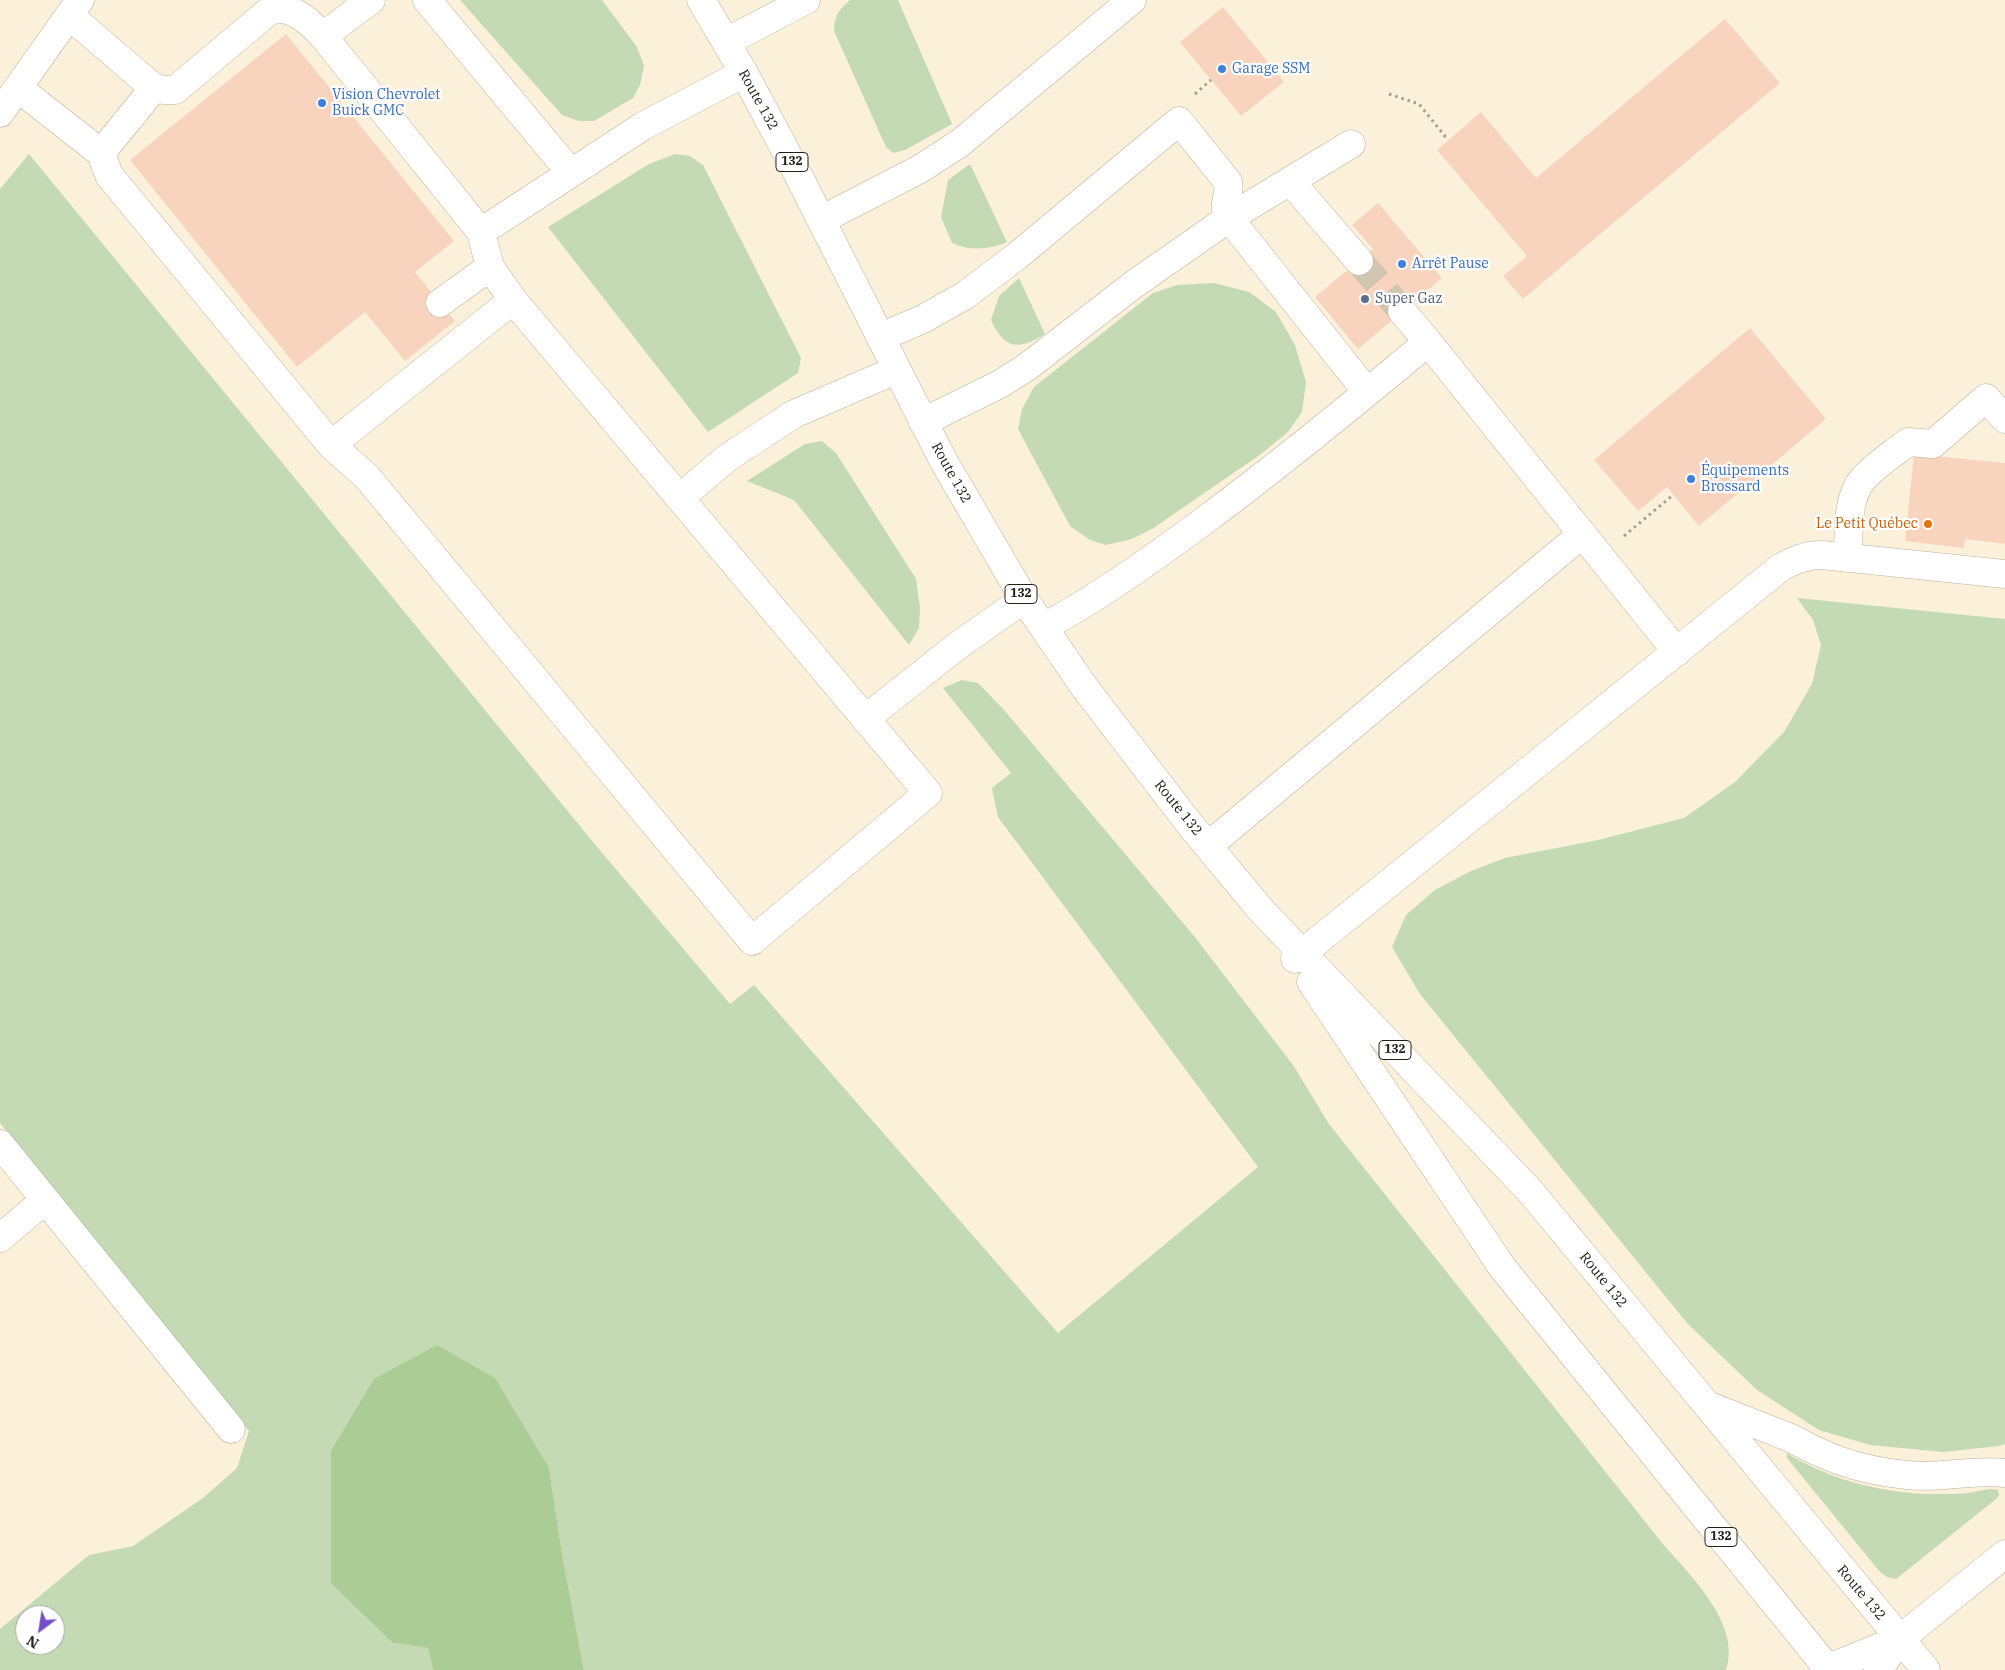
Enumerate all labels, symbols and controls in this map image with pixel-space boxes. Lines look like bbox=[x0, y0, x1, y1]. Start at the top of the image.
place label: Garage SSM bbox=[1232, 61, 1311, 77]
marker: Garage SSM bbox=[1216, 63, 1228, 75]
street label: Route 132 bbox=[734, 67, 782, 133]
place label: Vision Chevrolet Buick GMC bbox=[332, 87, 440, 120]
marker: Vision Chevrolet Buick GMC bbox=[316, 97, 328, 109]
road number: 132 bbox=[776, 152, 808, 172]
place label: Arrêt Pause bbox=[1412, 256, 1489, 272]
marker: Arrêt Pause bbox=[1396, 258, 1408, 270]
place label: Super Gaz bbox=[1375, 291, 1443, 307]
marker: Super Gaz bbox=[1359, 293, 1371, 305]
street label: Route 132 bbox=[927, 440, 975, 506]
place label: Équipements Brossard bbox=[1701, 463, 1789, 496]
marker: Équipements Brossard bbox=[1685, 473, 1697, 485]
place label: Le Petit Québec bbox=[1816, 516, 1918, 532]
marker: Le Petit Québec bbox=[1922, 518, 1934, 530]
road number: 132 bbox=[1005, 584, 1037, 604]
street label: Route 132 bbox=[1150, 777, 1206, 839]
road number: 132 bbox=[1379, 1040, 1411, 1060]
street label: Route 132 bbox=[1575, 1249, 1631, 1311]
road number: 132 bbox=[1705, 1528, 1737, 1546]
street label: Route 132 bbox=[1833, 1562, 1889, 1624]
north arrow bbox=[15, 1605, 65, 1655]
text: N bbox=[23, 1631, 42, 1653]

